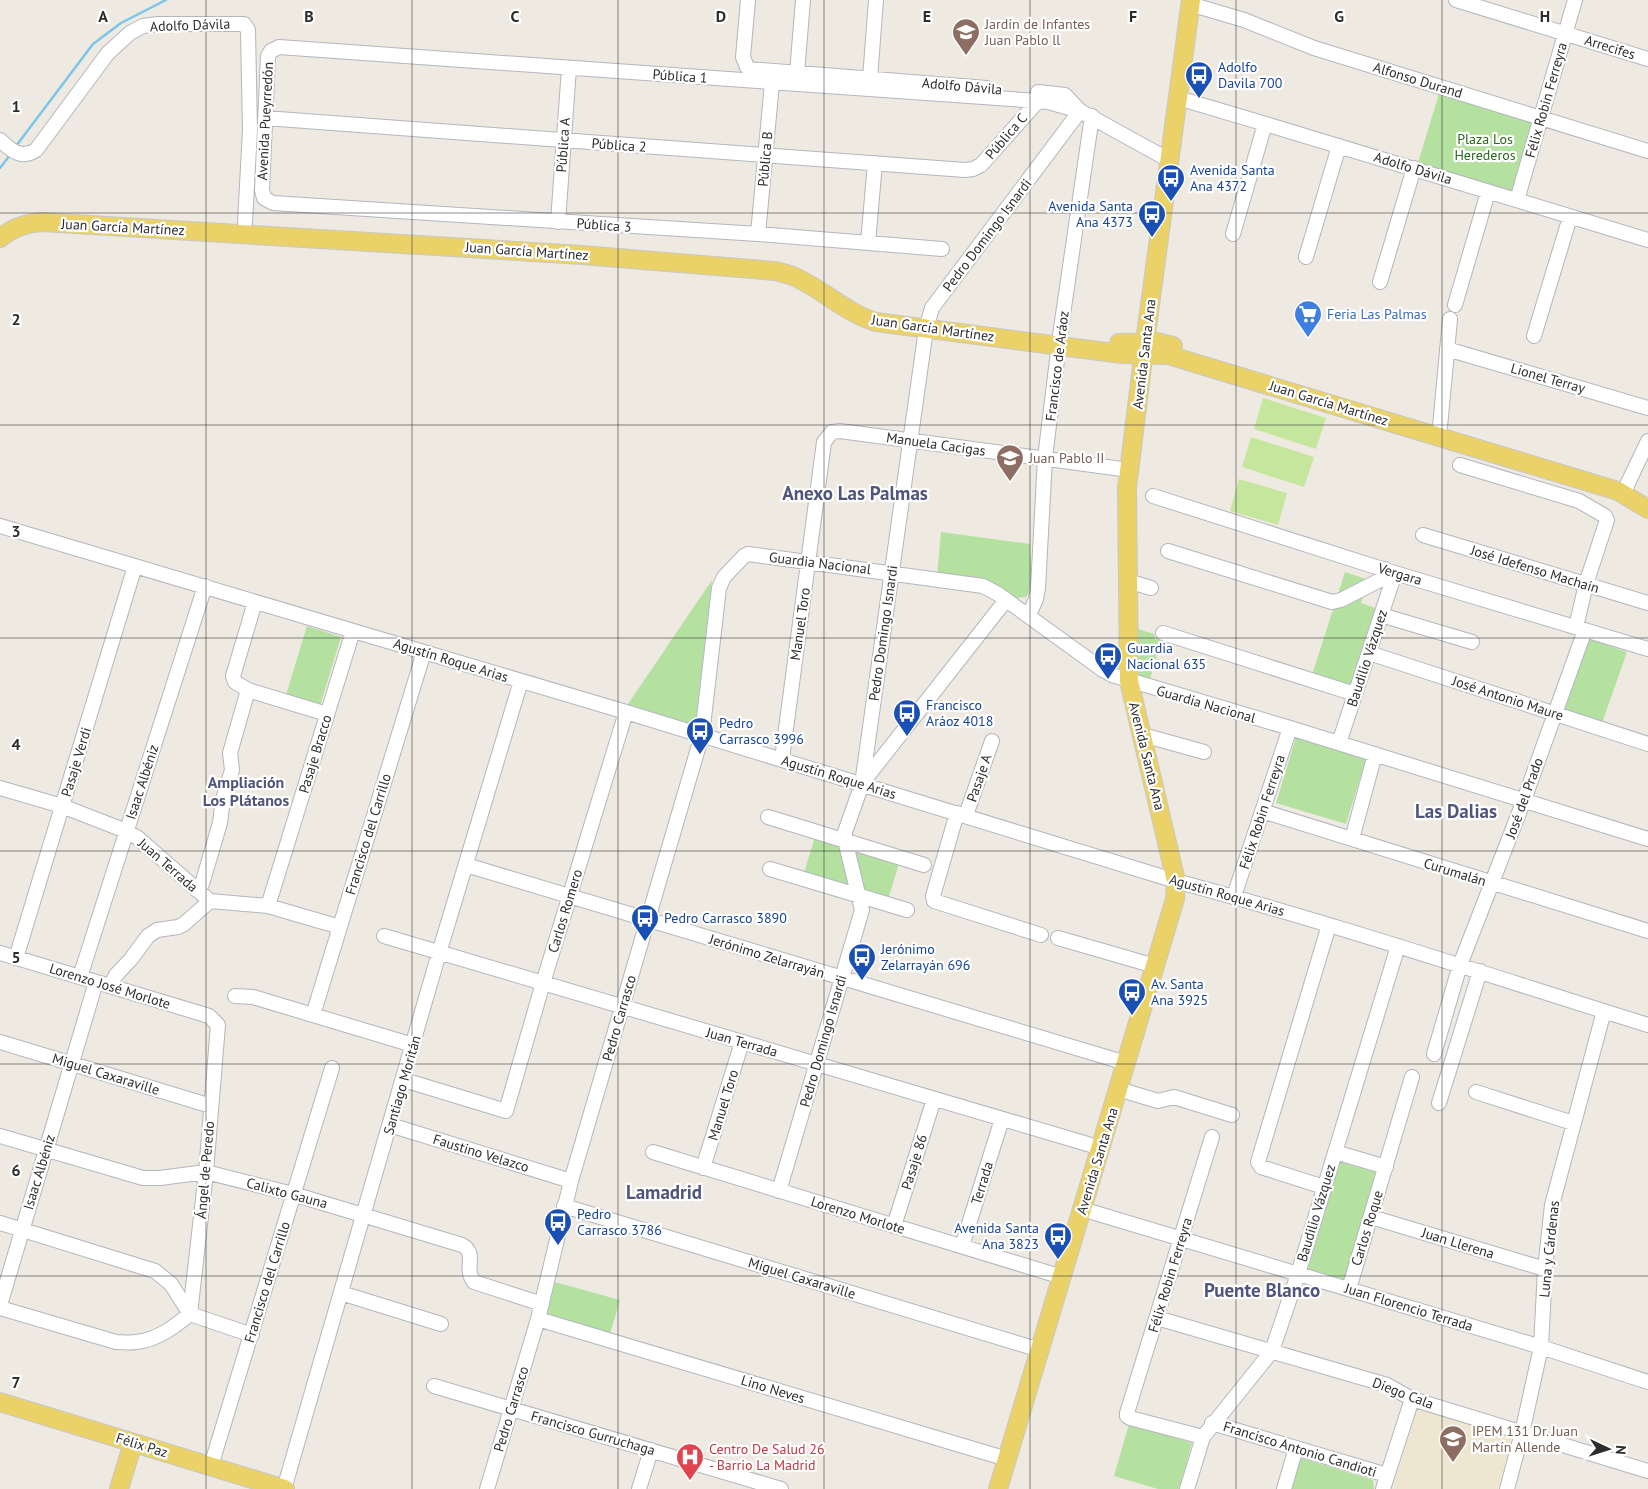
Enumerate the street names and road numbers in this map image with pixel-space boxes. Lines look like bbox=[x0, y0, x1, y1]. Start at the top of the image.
street label: Adolfo Dávila bbox=[149, 15, 231, 35]
street label: Arrecifes bbox=[1582, 31, 1638, 63]
street label: Félix Robin Ferreyra bbox=[1521, 40, 1571, 160]
street label: Alfonso Durand bbox=[1371, 58, 1465, 102]
street label: Avenida Pueyrredón bbox=[253, 61, 277, 181]
street label: Pública 1 bbox=[652, 65, 708, 87]
street label: Adolfo Dávila bbox=[921, 74, 1003, 98]
street label: Pública C bbox=[981, 109, 1031, 163]
street label: Pública A bbox=[552, 116, 574, 173]
street label: Pública B bbox=[754, 131, 776, 187]
street label: Pública 2 bbox=[591, 134, 647, 156]
street label: Adolfo Dávila bbox=[1372, 148, 1454, 188]
street label: Pedro Domingo Isnardi bbox=[939, 175, 1035, 295]
street label: Pública 3 bbox=[576, 214, 632, 236]
street label: Juan García Martínez bbox=[60, 215, 185, 239]
street label: Juan García Martínez bbox=[464, 238, 589, 264]
street label: Avenida Santa Ana bbox=[1128, 298, 1160, 410]
street label: Juan García Martínez bbox=[870, 310, 995, 346]
street label: Francisco de Aráoz bbox=[1041, 310, 1073, 422]
street label: Lionel Terray bbox=[1509, 359, 1588, 397]
street label: Juan García Martínez bbox=[1266, 376, 1391, 430]
street label: Manuela Cacigas bbox=[885, 428, 987, 460]
street label: José Idefenso Machain bbox=[1468, 541, 1602, 597]
street label: Guardia Nacional bbox=[768, 548, 872, 578]
street label: Vergara bbox=[1375, 558, 1424, 589]
street label: Pedro Domingo Isnardi bbox=[865, 564, 901, 702]
street label: Manuel Toro bbox=[786, 586, 814, 662]
street label: Baudilio Vázquez bbox=[1343, 607, 1391, 709]
street label: Agustín Roque Arias bbox=[391, 634, 511, 686]
street label: José Antonio Maure bbox=[1449, 671, 1566, 724]
street label: Guardia Nacional bbox=[1154, 681, 1258, 727]
street label: Avenida Santa Ana bbox=[1125, 700, 1169, 812]
street label: Pasaje Bracco bbox=[295, 713, 335, 795]
street label: Pasaje Verdi bbox=[57, 725, 95, 799]
street label: Isaac Albéniz bbox=[121, 742, 163, 822]
street label: Agustín Roque Arias bbox=[779, 751, 899, 803]
street label: Pasaje A bbox=[962, 751, 996, 804]
street label: Félix Robin Ferreyra bbox=[1235, 752, 1289, 872]
street label: José del Prado bbox=[1501, 755, 1547, 842]
street label: Francisco del Carrillo bbox=[341, 771, 395, 897]
street label: Juan Terrada bbox=[134, 833, 202, 896]
street label: Curumalán bbox=[1421, 854, 1489, 890]
street label: Carlos Romero bbox=[544, 867, 586, 955]
street label: Agustín Roque Arias bbox=[1167, 870, 1287, 920]
street label: Jerónimo Zelarrayán bbox=[706, 930, 827, 982]
street label: Lorenzo José Morlote bbox=[47, 959, 173, 1013]
street label: Pedro Carrasco bbox=[598, 973, 640, 1063]
street label: Pedro Domingo Isnardi bbox=[795, 973, 851, 1109]
street label: Juan Terrada bbox=[703, 1023, 780, 1061]
street label: Santiago Moritán bbox=[379, 1033, 425, 1137]
street label: Miguel Caxaraville bbox=[50, 1049, 162, 1099]
street label: Manuel Toro bbox=[704, 1067, 742, 1143]
street label: Avenida Santa Ana bbox=[1072, 1105, 1122, 1217]
street label: Ángel de Peredo bbox=[192, 1120, 218, 1220]
street label: Faustino Velazco bbox=[431, 1130, 531, 1176]
street label: Isaac Albéniz bbox=[19, 1132, 59, 1212]
street label: Pasaje 86 bbox=[897, 1132, 931, 1192]
street label: Terrada bbox=[967, 1159, 997, 1207]
street label: Baudilio Vázquez bbox=[1293, 1162, 1339, 1264]
street label: Calixto Gauna bbox=[244, 1174, 330, 1212]
street label: Carlos Roque bbox=[1347, 1188, 1387, 1268]
street label: Lorenzo Morlote bbox=[809, 1192, 907, 1238]
street label: Luna y Cárdenas bbox=[1535, 1200, 1563, 1298]
street label: Félix Robin Ferreyra bbox=[1144, 1215, 1196, 1335]
street label: Francisco del Carrillo bbox=[240, 1219, 294, 1345]
street label: Juan Llerena bbox=[1419, 1223, 1496, 1263]
street label: Miguel Caxaraville bbox=[746, 1253, 858, 1303]
street label: Juan Florencio Terrada bbox=[1342, 1279, 1475, 1335]
street label: Pedro Carrasco bbox=[489, 1364, 533, 1454]
street label: Lino Neves bbox=[739, 1371, 807, 1407]
street label: Diego Cala bbox=[1370, 1373, 1436, 1413]
street label: Francisco Gurruchaga bbox=[529, 1407, 657, 1459]
street label: Francisco Antonio Candioti bbox=[1221, 1417, 1379, 1481]
street label: Félix Paz bbox=[114, 1429, 170, 1461]

